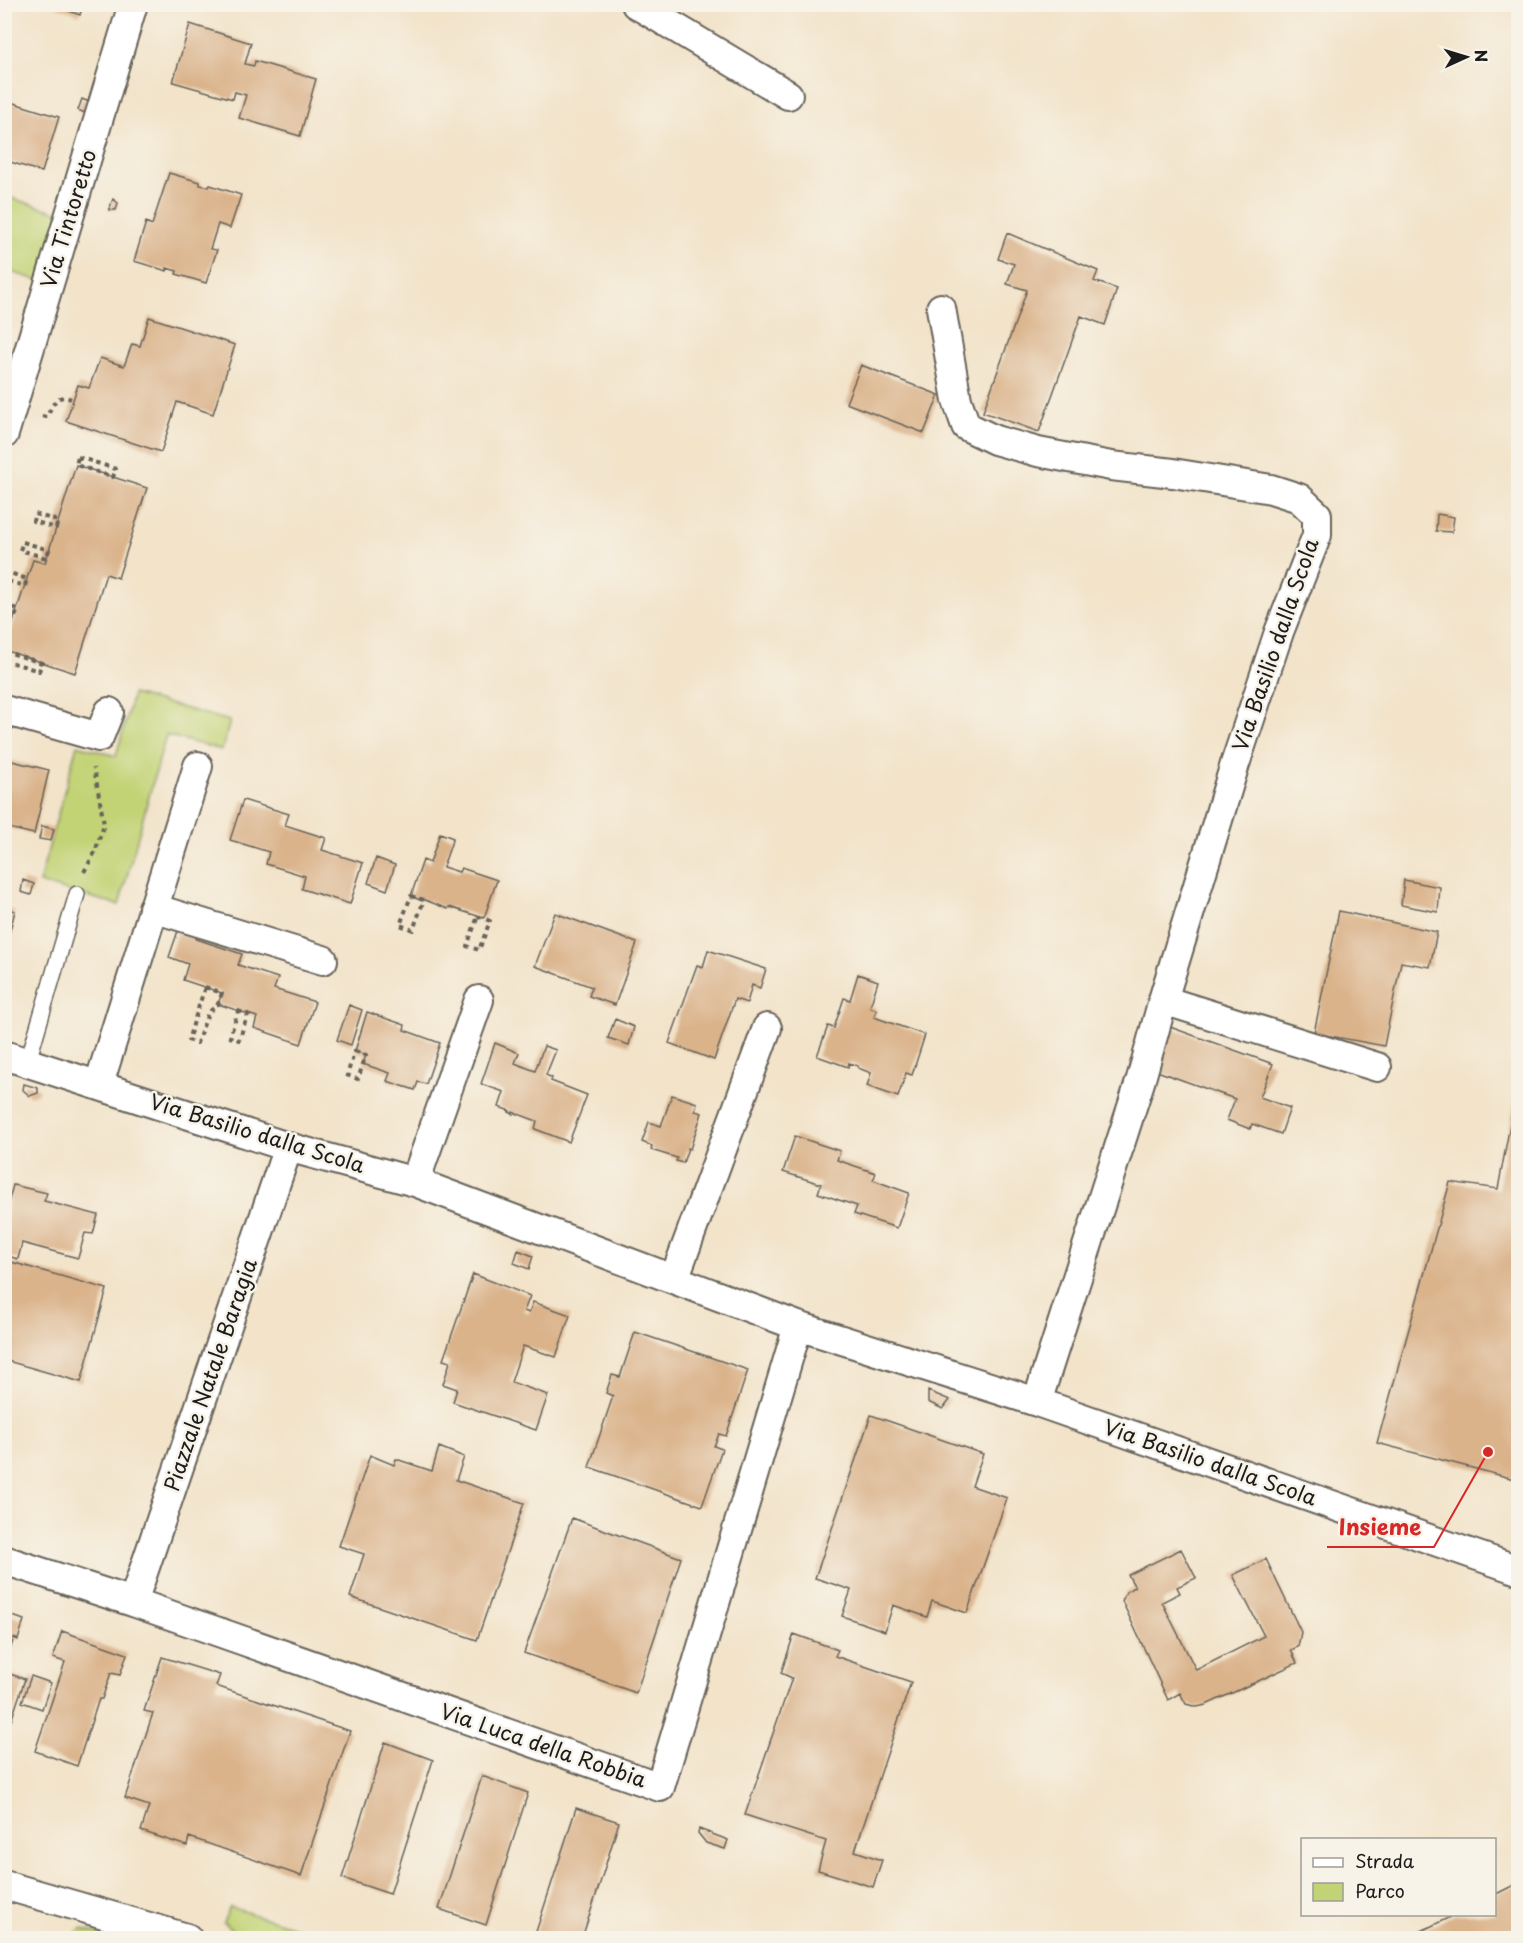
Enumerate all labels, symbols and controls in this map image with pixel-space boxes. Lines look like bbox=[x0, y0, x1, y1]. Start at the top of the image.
north arrow bbox=[1436, 27, 1496, 87]
text: N bbox=[1470, 49, 1494, 63]
street label: Via Tintoretto bbox=[31, 145, 103, 292]
street label: Via Basilio dalla Scola bbox=[1223, 533, 1326, 755]
street label: Via Basilio dalla Scola bbox=[146, 1084, 369, 1180]
street label: Piazzale Natale Baragia bbox=[154, 1254, 264, 1495]
street label: Via Basilio dalla Scola bbox=[1100, 1410, 1322, 1513]
callout: Insieme bbox=[1327, 1507, 1434, 1547]
text: Insieme bbox=[1339, 1509, 1421, 1542]
street label: Via Luca della Robbia bbox=[436, 1694, 651, 1794]
legend bbox=[1301, 1838, 1496, 1916]
text: Strada bbox=[1355, 1847, 1415, 1874]
text: Parco bbox=[1355, 1877, 1405, 1904]

